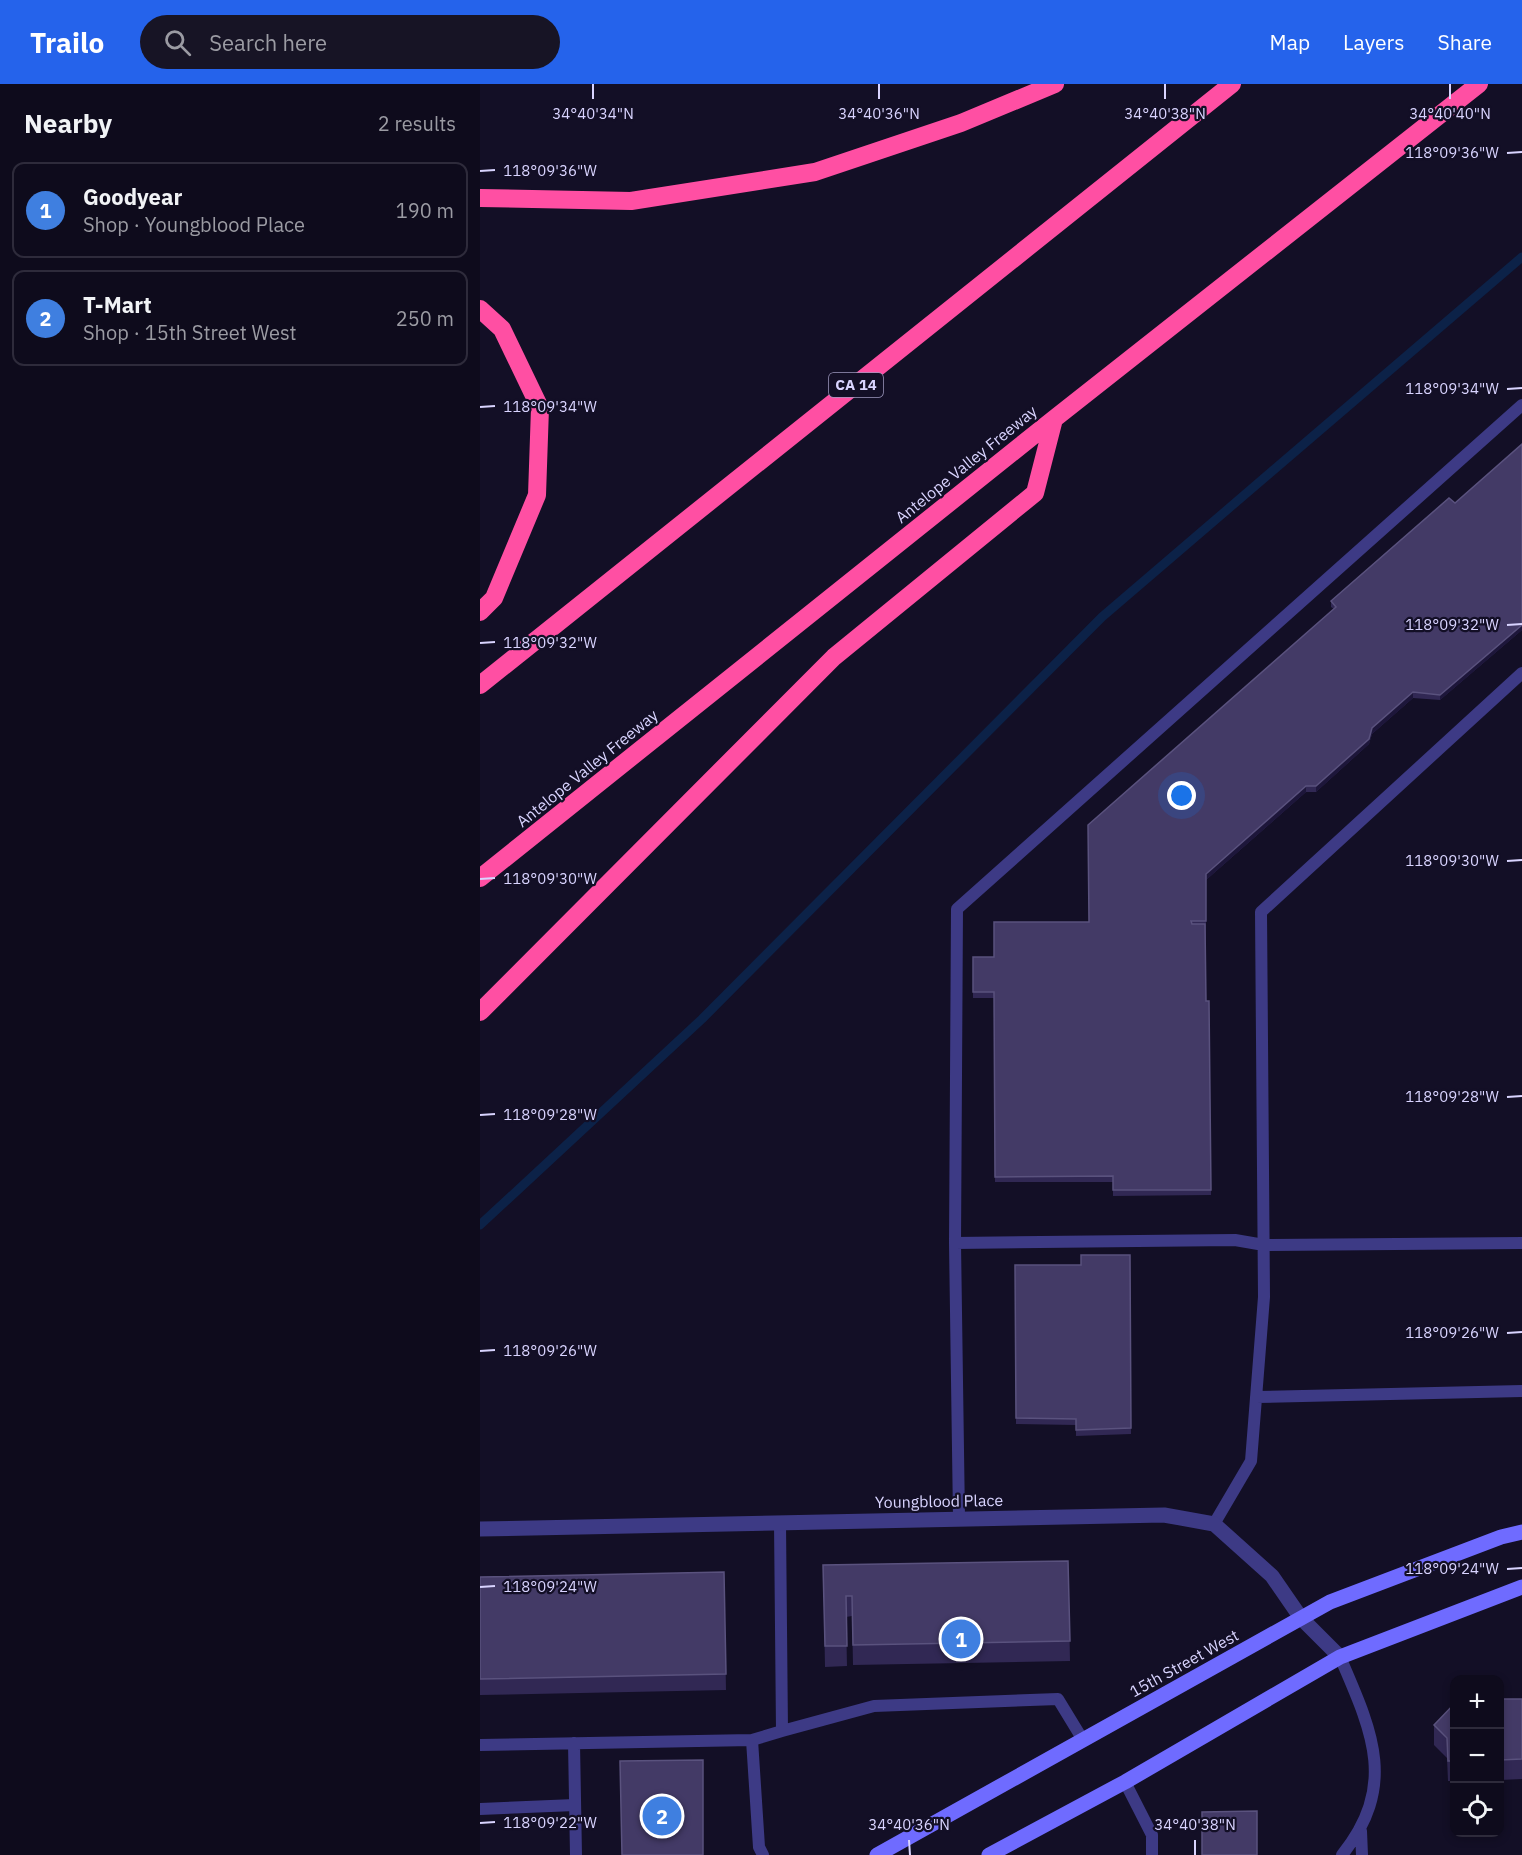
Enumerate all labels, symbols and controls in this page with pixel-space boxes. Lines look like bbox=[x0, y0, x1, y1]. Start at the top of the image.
search box bbox=[140, 15, 560, 69]
text: Trailo bbox=[30, 24, 104, 61]
icon: search bbox=[161, 26, 194, 59]
text: Search here bbox=[209, 28, 327, 57]
text: Map bbox=[1270, 28, 1310, 56]
text: Layers bbox=[1343, 28, 1405, 56]
text: Share bbox=[1438, 28, 1492, 56]
text: 34°40'34"N bbox=[552, 104, 634, 123]
text: 34°40'36"N bbox=[838, 104, 920, 123]
text: 34°40'38"N bbox=[1124, 104, 1206, 123]
text: 34°40'40"N bbox=[1409, 104, 1491, 123]
text: Nearby bbox=[24, 106, 112, 140]
text: 2 results bbox=[378, 110, 456, 137]
text: 118°09'36"W bbox=[1405, 143, 1499, 162]
text: 118°09'36"W bbox=[503, 161, 597, 180]
text: Goodyear bbox=[83, 182, 182, 211]
text: 1 bbox=[40, 197, 52, 224]
text: 190 m bbox=[396, 197, 454, 224]
text: Shop · Youngblood Place bbox=[83, 211, 305, 238]
text: T-Mart bbox=[83, 290, 152, 319]
text: 2 bbox=[40, 305, 52, 332]
text: 250 m bbox=[396, 305, 454, 332]
text: Shop · 15th Street West bbox=[83, 319, 297, 346]
road number: CA 14 bbox=[829, 373, 883, 397]
text: 118°09'34"W bbox=[1405, 379, 1499, 398]
text: 118°09'34"W bbox=[503, 397, 597, 416]
street label: Antelope Valley Freeway bbox=[891, 401, 1041, 527]
text: 118°09'32"W bbox=[1405, 615, 1499, 634]
text: 118°09'32"W bbox=[503, 633, 597, 652]
street label: Antelope Valley Freeway bbox=[512, 705, 662, 831]
your location bbox=[1167, 781, 1196, 810]
text: 118°09'30"W bbox=[1405, 851, 1499, 870]
text: 118°09'30"W bbox=[503, 869, 597, 888]
text: 118°09'28"W bbox=[1405, 1087, 1499, 1106]
text: 118°09'28"W bbox=[503, 1105, 597, 1124]
text: 118°09'26"W bbox=[1405, 1323, 1499, 1342]
text: 118°09'26"W bbox=[503, 1341, 597, 1360]
street label: Youngblood Place bbox=[875, 1490, 1003, 1512]
text: 118°09'24"W bbox=[1405, 1559, 1499, 1578]
text: 118°09'24"W bbox=[503, 1577, 597, 1596]
pin: 1 bbox=[942, 1616, 980, 1662]
street label: 15th Street West bbox=[1126, 1625, 1242, 1701]
map controls bbox=[1450, 1675, 1504, 1837]
button: + bbox=[1450, 1675, 1504, 1729]
button: − bbox=[1450, 1729, 1504, 1783]
button: locate bbox=[1450, 1783, 1504, 1837]
pin: 2 bbox=[642, 1794, 681, 1838]
text: 118°09'22"W bbox=[503, 1813, 597, 1832]
text: 34°40'36"N bbox=[868, 1815, 950, 1834]
text: 34°40'38"N bbox=[1154, 1815, 1236, 1834]

